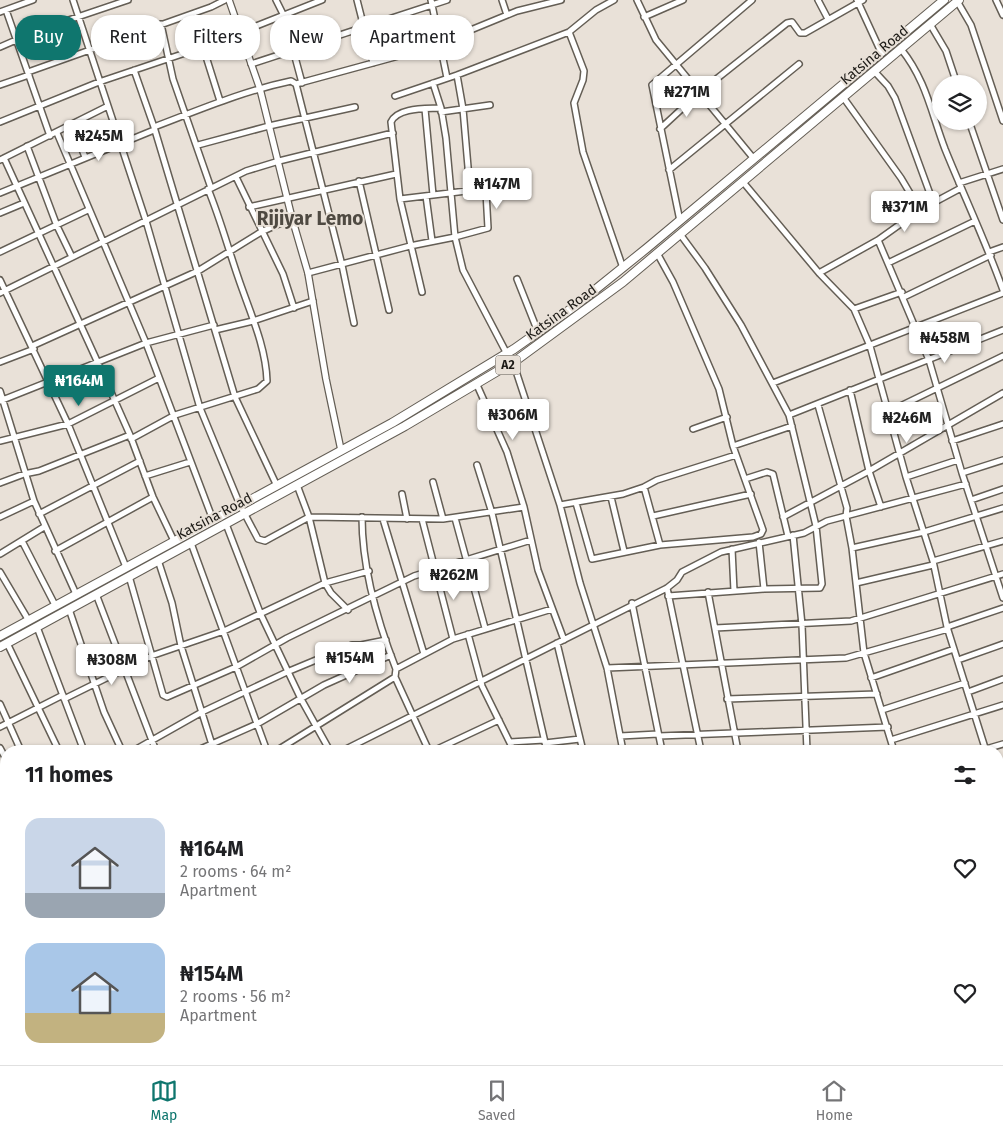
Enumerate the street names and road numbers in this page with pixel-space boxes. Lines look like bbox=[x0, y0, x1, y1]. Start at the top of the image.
street label: Katsina Road bbox=[837, 22, 912, 89]
street label: Katsina Road bbox=[523, 281, 600, 344]
road number: A2 bbox=[496, 356, 520, 374]
street label: Katsina Road bbox=[174, 489, 255, 543]

